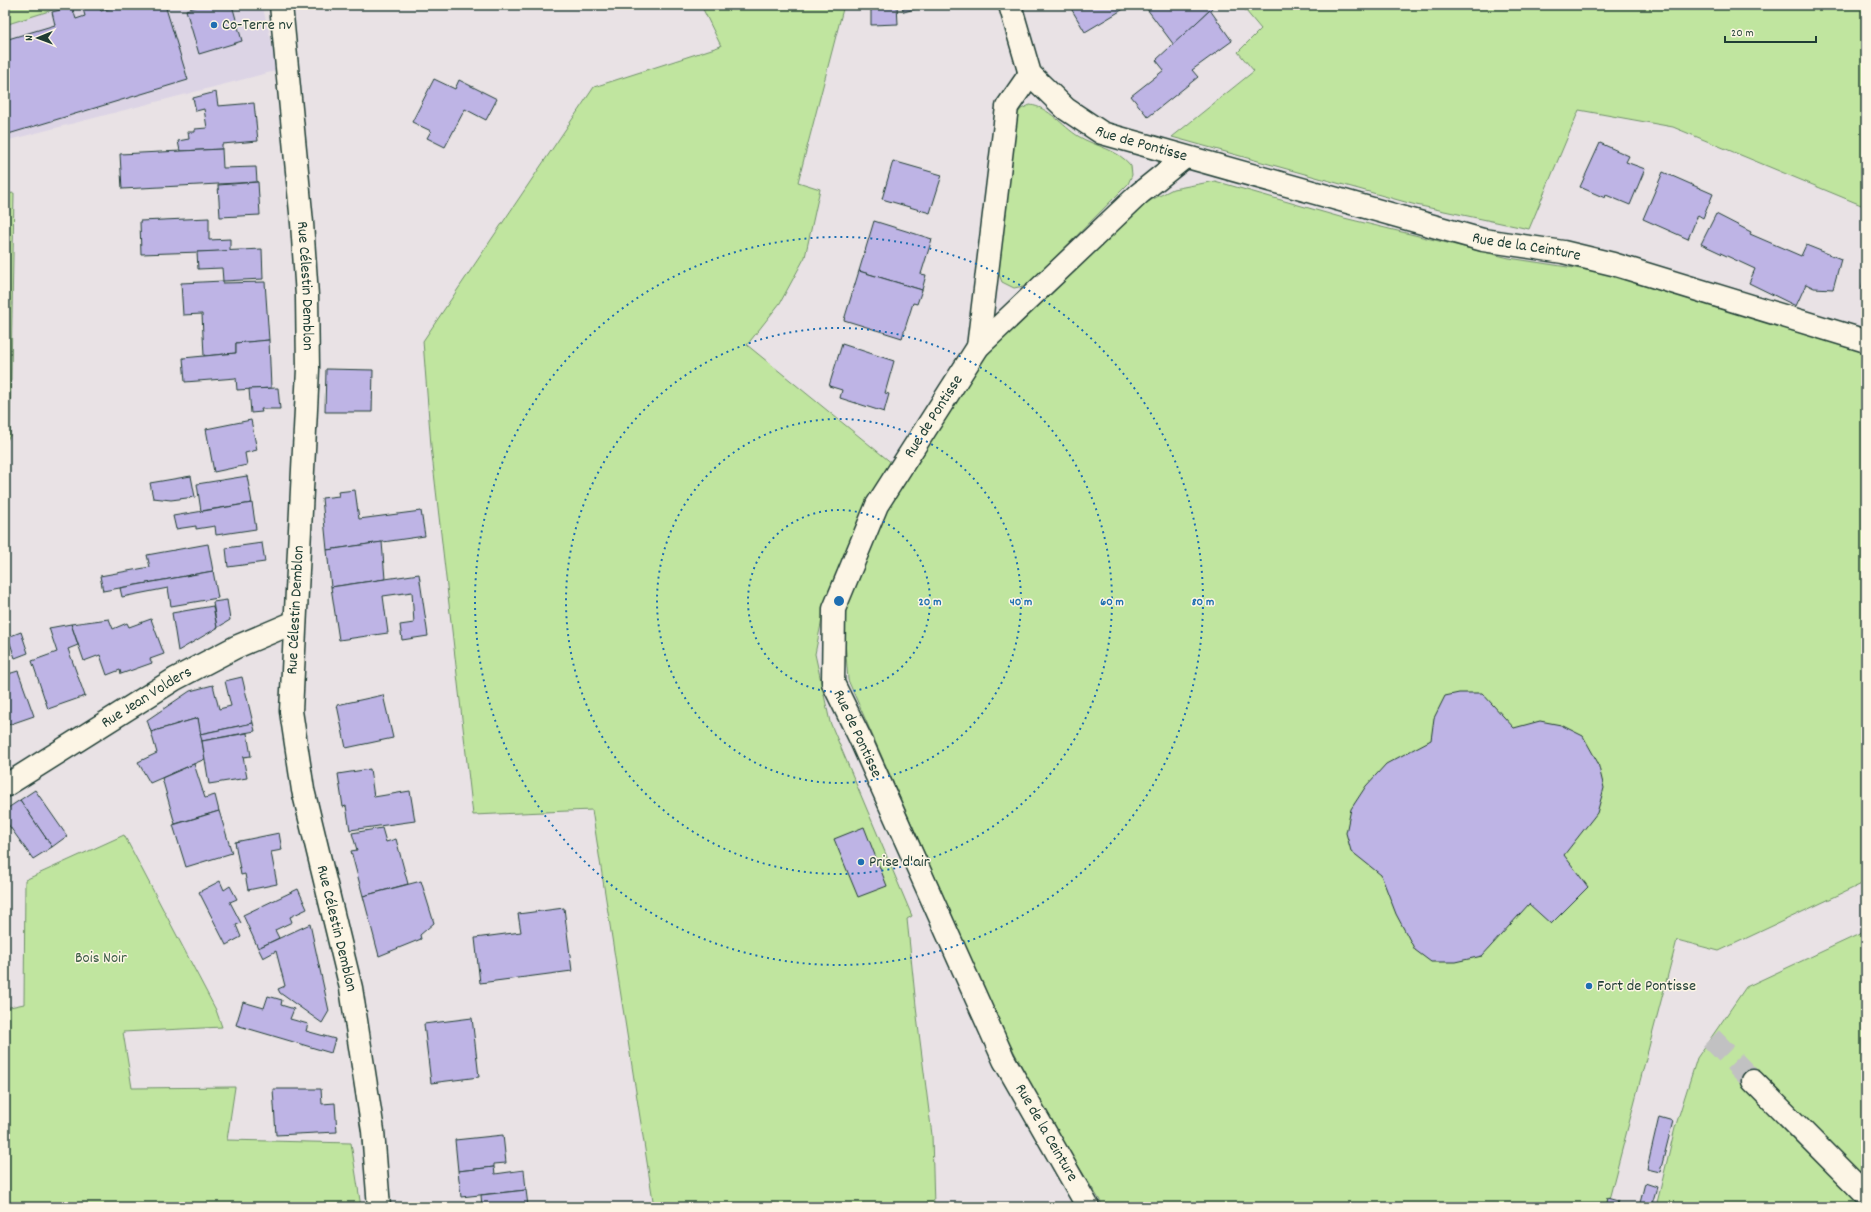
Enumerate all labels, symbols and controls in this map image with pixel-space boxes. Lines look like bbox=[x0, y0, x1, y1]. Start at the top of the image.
place label: Co-Terre nv bbox=[222, 14, 293, 37]
north arrow bbox=[18, 18, 58, 58]
scale bar bbox=[1725, 18, 1816, 44]
marker: Co-Terre nv bbox=[209, 20, 219, 30]
text: 20 m bbox=[1731, 25, 1754, 42]
text: N bbox=[22, 35, 38, 41]
street label: Rue de Pontisse bbox=[1090, 120, 1190, 168]
street label: Rue Célestin Demblon bbox=[290, 221, 319, 351]
street label: Rue de la Ceinture bbox=[1469, 226, 1583, 267]
street label: Rue de Pontisse bbox=[898, 370, 969, 463]
street label: Rue Célestin Demblon bbox=[281, 545, 311, 675]
centre of rings bbox=[832, 594, 846, 608]
text: 20 m bbox=[919, 594, 941, 611]
text: 40 m bbox=[1010, 594, 1032, 611]
text: 60 m bbox=[1100, 594, 1124, 611]
text: 80 m bbox=[1192, 594, 1214, 611]
street label: Rue Jean Volders bbox=[97, 661, 196, 734]
street label: Rue de Pontisse bbox=[827, 686, 887, 782]
place label: Prise d'air bbox=[869, 851, 930, 874]
marker: Prise d'air bbox=[856, 857, 866, 867]
street label: Rue Célestin Demblon bbox=[310, 863, 363, 994]
park label: Bois Noir bbox=[75, 947, 127, 970]
place label: Fort de Pontisse bbox=[1597, 975, 1696, 998]
marker: Fort de Pontisse bbox=[1584, 981, 1594, 991]
street label: Rue de la Ceinture bbox=[1009, 1080, 1083, 1186]

